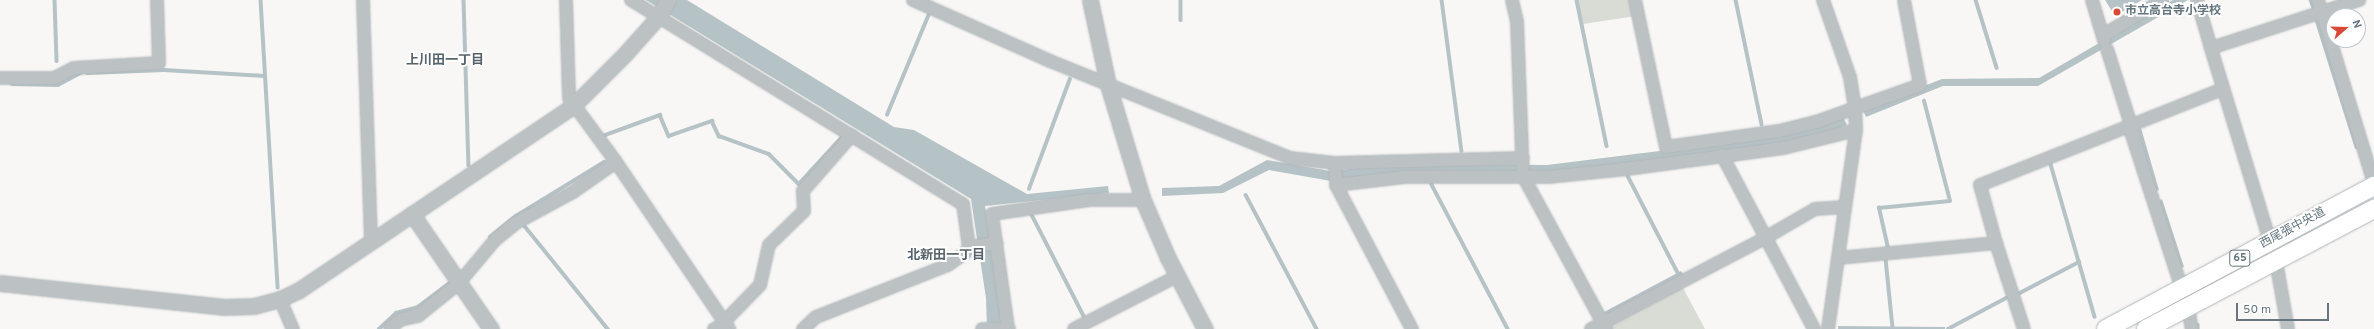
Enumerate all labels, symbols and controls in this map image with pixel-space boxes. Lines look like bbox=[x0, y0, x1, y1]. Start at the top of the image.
place label: 市立高台寺小学校 bbox=[2125, 5, 2221, 19]
marker: 市立高台寺小学校 bbox=[2112, 7, 2122, 17]
north arrow bbox=[2326, 8, 2366, 48]
text: N bbox=[2348, 18, 2364, 30]
district label: 上川田一丁目 bbox=[406, 53, 484, 69]
street label: 西尾張中央道 bbox=[2258, 206, 2328, 252]
district label: 北新田一丁目 bbox=[907, 248, 985, 264]
road number: 65 bbox=[2229, 249, 2251, 267]
scale bar bbox=[2238, 295, 2331, 321]
text: 50 m bbox=[2243, 302, 2271, 318]

